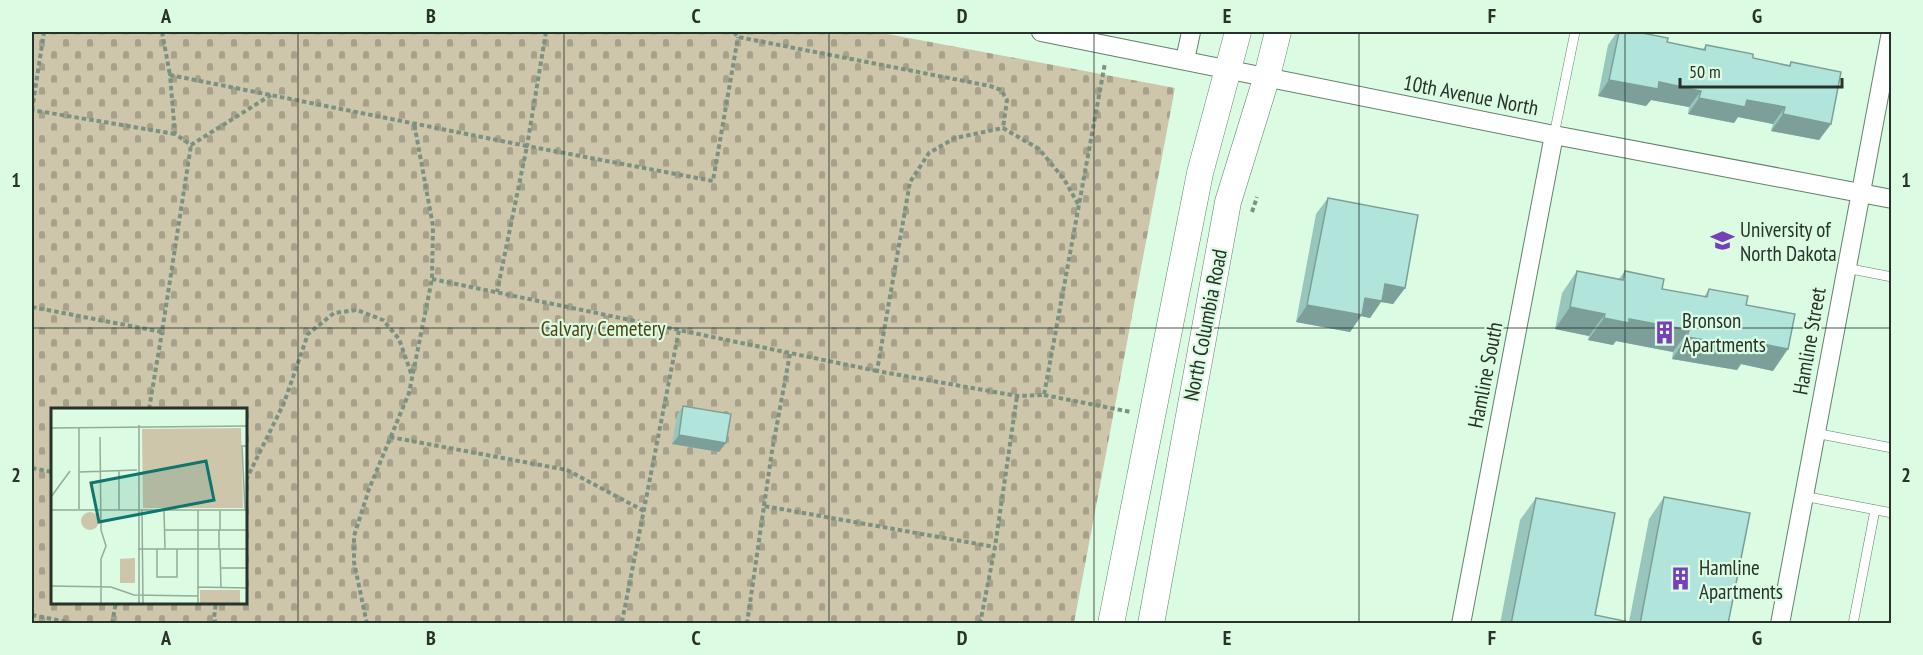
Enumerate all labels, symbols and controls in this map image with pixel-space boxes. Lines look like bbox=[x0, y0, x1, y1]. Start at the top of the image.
text: A bbox=[160, 3, 172, 29]
text: B bbox=[426, 3, 436, 29]
text: C bbox=[691, 3, 701, 29]
text: D bbox=[957, 3, 968, 29]
text: E bbox=[1223, 3, 1231, 29]
text: F bbox=[1488, 3, 1496, 29]
text: G bbox=[1752, 3, 1762, 29]
scale bar bbox=[1680, 51, 1842, 89]
text: 50 m bbox=[1689, 60, 1721, 83]
street label: 10th Avenue North bbox=[1401, 69, 1541, 121]
text: 1 bbox=[11, 167, 21, 193]
text: 1 bbox=[1901, 167, 1911, 193]
place label: University of North Dakota bbox=[1740, 216, 1837, 267]
school or university icon: University of North Dakota bbox=[1709, 228, 1735, 254]
street label: North Columbia Road bbox=[1177, 247, 1233, 403]
street label: Hamline Street bbox=[1786, 285, 1832, 397]
place label: Bronson Apartments bbox=[1682, 307, 1766, 358]
park label: Calvary Cemetery bbox=[541, 315, 665, 342]
building icon: Bronson Apartments bbox=[1651, 319, 1677, 345]
street label: Hamline South bbox=[1462, 320, 1508, 430]
inset map bbox=[51, 408, 248, 604]
text: 2 bbox=[11, 462, 21, 488]
text: 2 bbox=[1901, 462, 1911, 488]
place label: Hamline Apartments bbox=[1699, 554, 1783, 605]
building icon: Hamline Apartments bbox=[1668, 566, 1694, 592]
text: A bbox=[160, 625, 172, 651]
text: B bbox=[426, 625, 436, 651]
text: C bbox=[691, 625, 701, 651]
text: D bbox=[957, 625, 968, 651]
text: E bbox=[1223, 625, 1231, 651]
text: F bbox=[1488, 625, 1496, 651]
text: G bbox=[1752, 625, 1762, 651]

